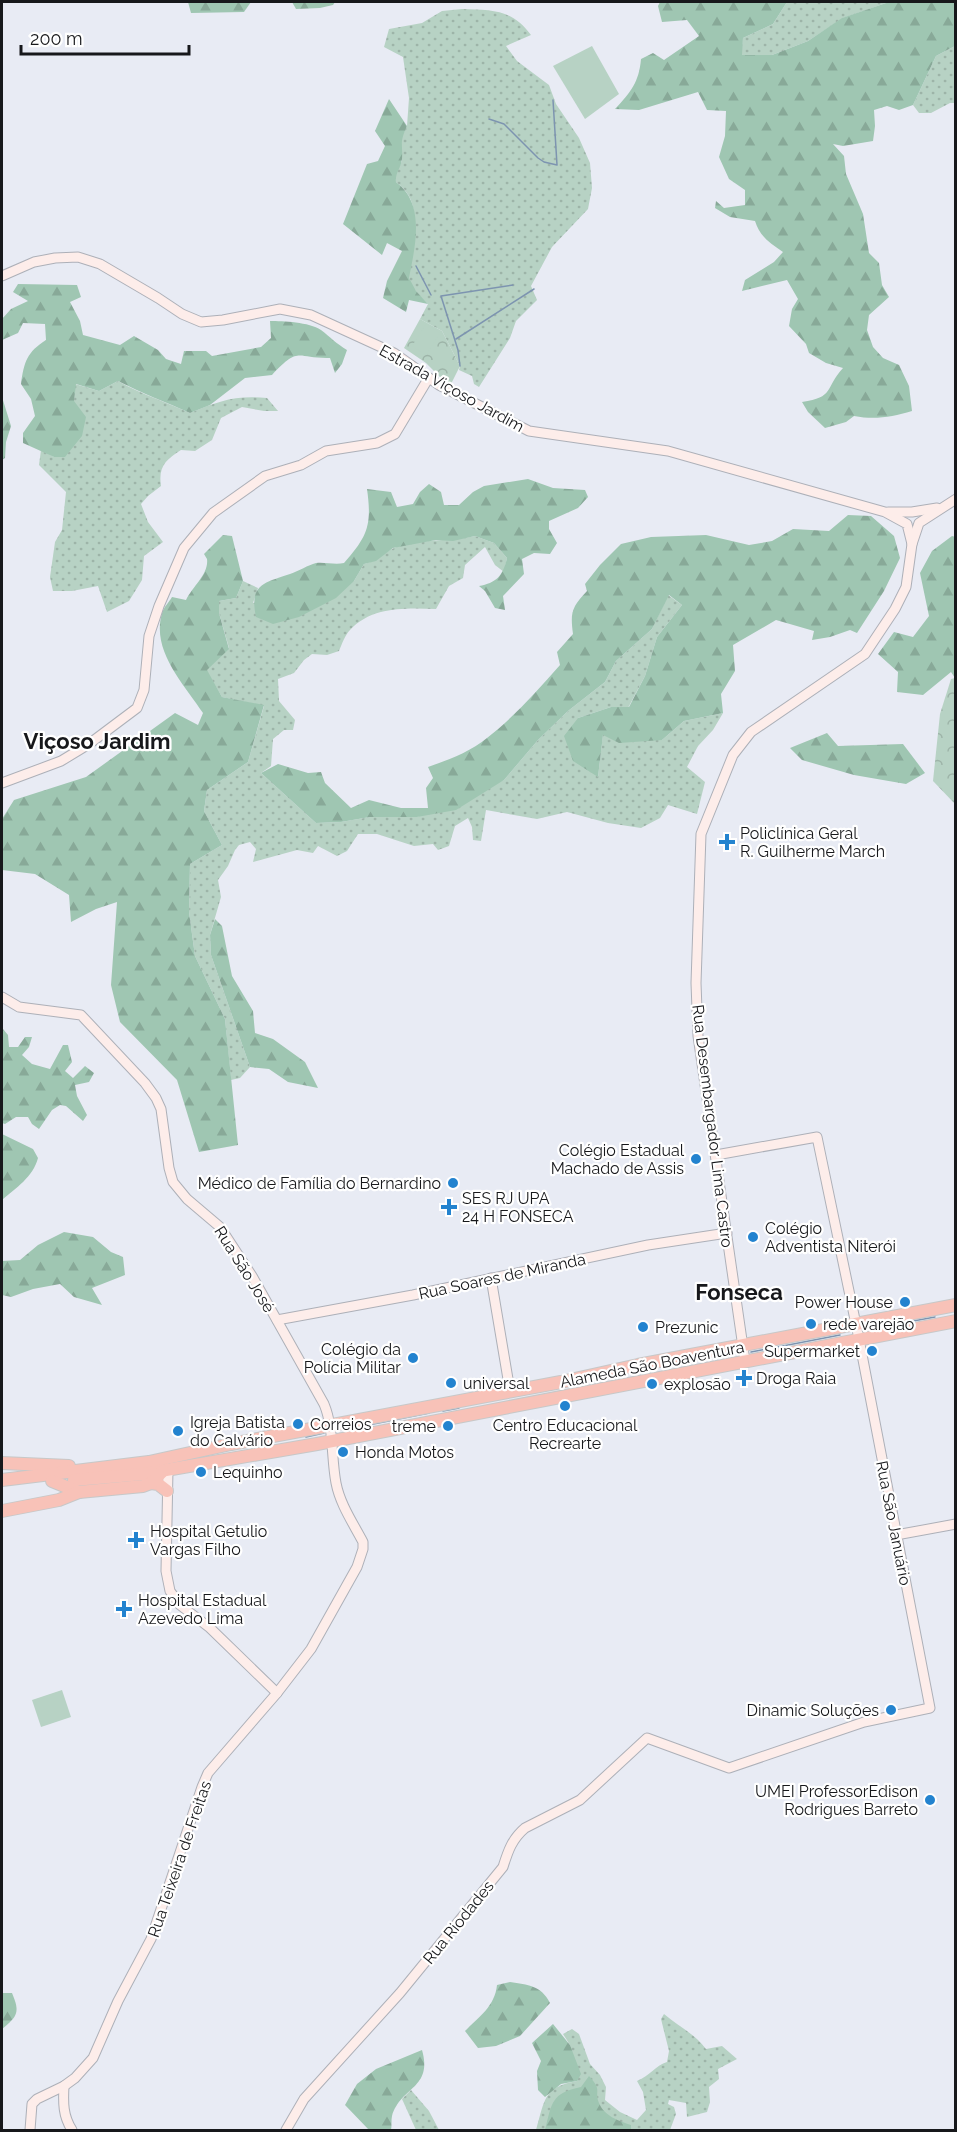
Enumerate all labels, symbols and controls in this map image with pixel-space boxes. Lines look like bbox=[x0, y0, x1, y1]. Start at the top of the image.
scale bar bbox=[21, 18, 189, 56]
text: 200 m bbox=[30, 28, 83, 49]
street label: Estrada Viçoso Jardim bbox=[376, 341, 527, 436]
district label: Viçoso Jardim bbox=[24, 728, 170, 754]
place label: Policlínica Geral R. Guilherme March bbox=[740, 824, 885, 861]
marker: Policlínica Geral R. Guilherme March bbox=[718, 833, 736, 851]
street label: Rua Desembargador Lima Castro bbox=[688, 1003, 737, 1249]
place label: Colégio Estadual Machado de Assis bbox=[551, 1141, 685, 1178]
marker: Colégio Estadual Machado de Assis bbox=[689, 1152, 703, 1166]
place label: Médico de Família do Bernardino bbox=[198, 1174, 441, 1193]
marker: Médico de Família do Bernardino bbox=[446, 1176, 460, 1190]
place label: SES RJ UPA 24 H FONSECA bbox=[462, 1189, 574, 1226]
marker: SES RJ UPA 24 H FONSECA bbox=[440, 1198, 458, 1216]
place label: Colégio Adventista Niterói bbox=[765, 1219, 896, 1256]
street label: Rua São José bbox=[210, 1222, 279, 1316]
marker: Colégio Adventista Niterói bbox=[746, 1230, 760, 1244]
street label: Rua Soares de Miranda bbox=[417, 1249, 587, 1303]
district label: Fonseca bbox=[695, 1279, 783, 1305]
place label: Power House bbox=[795, 1293, 893, 1312]
marker: Power House bbox=[898, 1295, 912, 1309]
place label: rede varejão bbox=[823, 1315, 914, 1334]
marker: rede varejão bbox=[804, 1317, 818, 1331]
place label: Prezunic bbox=[655, 1318, 719, 1337]
marker: Prezunic bbox=[636, 1320, 650, 1334]
street label: Alameda São Boaventura bbox=[558, 1337, 746, 1392]
place label: Colégio da Polícia Militar bbox=[304, 1340, 401, 1377]
place label: Supermarket bbox=[764, 1342, 861, 1361]
marker: Supermarket bbox=[865, 1344, 879, 1358]
marker: Colégio da Polícia Militar bbox=[406, 1351, 420, 1365]
place label: Droga Raia bbox=[756, 1369, 836, 1388]
marker: Droga Raia bbox=[737, 1371, 751, 1385]
place label: universal bbox=[463, 1374, 530, 1393]
place label: explosão bbox=[664, 1375, 731, 1394]
marker: universal bbox=[444, 1376, 458, 1390]
marker: explosão bbox=[645, 1377, 659, 1391]
marker: Centro Educacional Recrearte bbox=[558, 1399, 572, 1413]
place label: Igreja Batista do Calvário bbox=[190, 1413, 285, 1450]
place label: Correios bbox=[310, 1415, 372, 1434]
place label: Centro Educacional Recrearte bbox=[493, 1416, 638, 1453]
marker: Correios bbox=[291, 1417, 305, 1431]
place label: treme bbox=[392, 1417, 436, 1436]
marker: treme bbox=[441, 1419, 455, 1433]
marker: Igreja Batista do Calvário bbox=[171, 1424, 185, 1438]
place label: Honda Motos bbox=[355, 1443, 454, 1462]
marker: Honda Motos bbox=[336, 1445, 350, 1459]
street label: Rua São Januário bbox=[872, 1459, 915, 1587]
place label: Lequinho bbox=[213, 1463, 283, 1482]
marker: Lequinho bbox=[194, 1465, 208, 1479]
place label: Hospital Getulio Vargas Filho bbox=[150, 1522, 267, 1559]
marker: Hospital Getulio Vargas Filho bbox=[127, 1531, 145, 1549]
place label: Hospital Estadual Azevedo Lima bbox=[138, 1591, 267, 1628]
marker: Hospital Estadual Azevedo Lima bbox=[115, 1600, 133, 1618]
place label: Dinamic Soluções bbox=[747, 1701, 879, 1720]
marker: Dinamic Soluções bbox=[884, 1703, 898, 1717]
street label: Rua Teixeira de Freitas bbox=[144, 1778, 215, 1940]
place label: UMEI ProfessorEdison Rodrigues Barreto bbox=[755, 1782, 918, 1819]
marker: UMEI ProfessorEdison Rodrigues Barreto bbox=[923, 1793, 937, 1807]
street label: Rua Riodades bbox=[419, 1877, 498, 1968]

